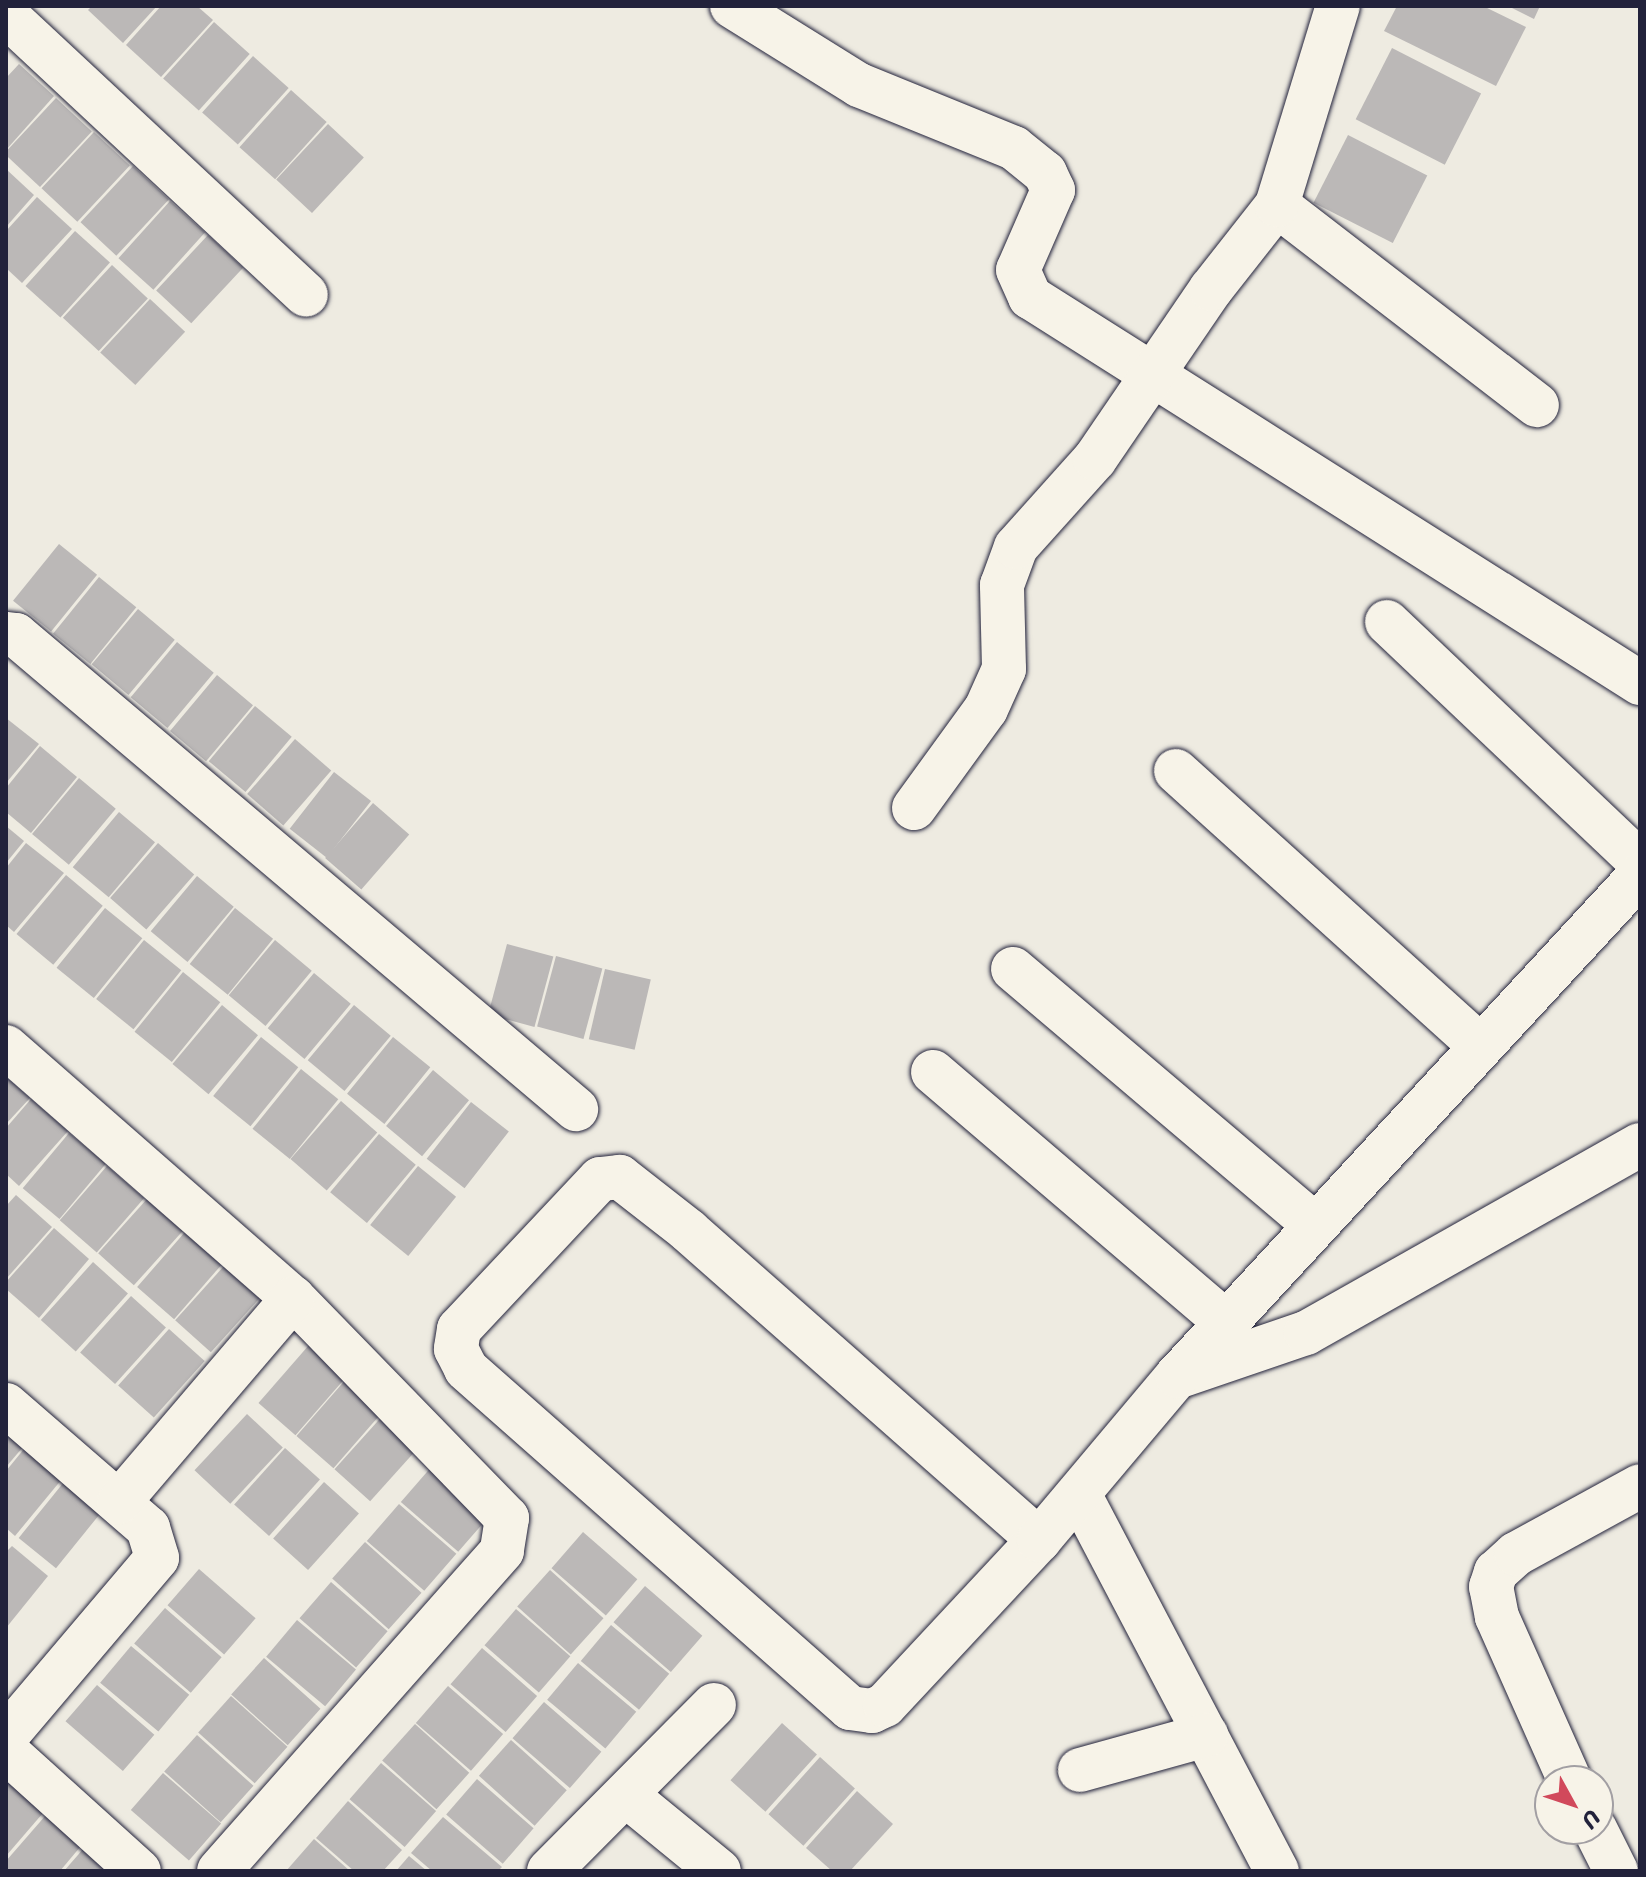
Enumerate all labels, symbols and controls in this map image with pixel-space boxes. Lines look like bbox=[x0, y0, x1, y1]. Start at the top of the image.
north arrow bbox=[1534, 1765, 1614, 1845]
text: U bbox=[1572, 1801, 1611, 1838]

